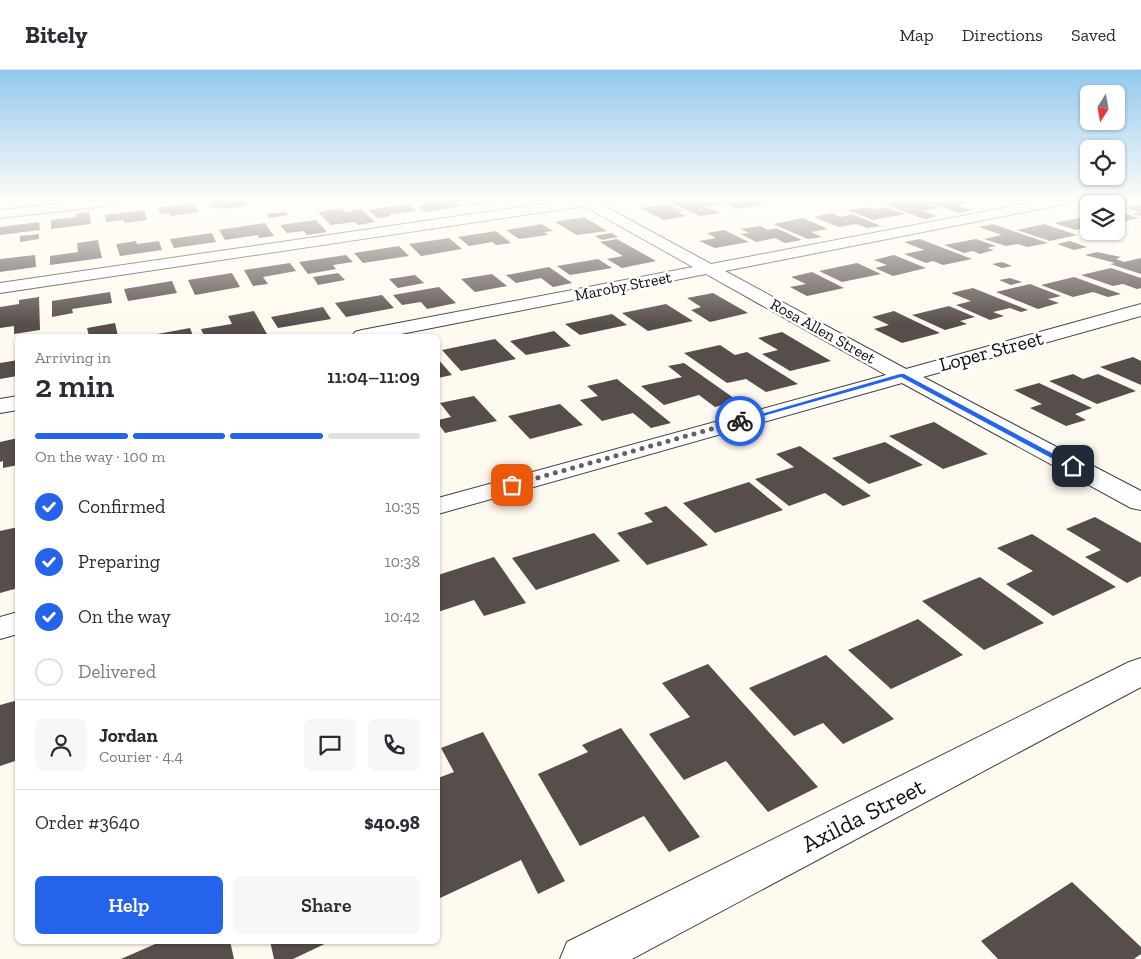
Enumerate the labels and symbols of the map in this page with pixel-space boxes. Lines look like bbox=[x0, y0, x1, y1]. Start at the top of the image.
north arrow bbox=[1080, 85, 1125, 130]
street label: Maroby Street bbox=[573, 267, 673, 305]
street label: Rosa Allen Street bbox=[767, 294, 879, 368]
street label: Loper Street bbox=[936, 325, 1046, 376]
courier bbox=[715, 396, 765, 446]
pin bbox=[1052, 445, 1094, 487]
pin bbox=[491, 464, 533, 506]
street label: Axilda Street bbox=[797, 772, 930, 858]

